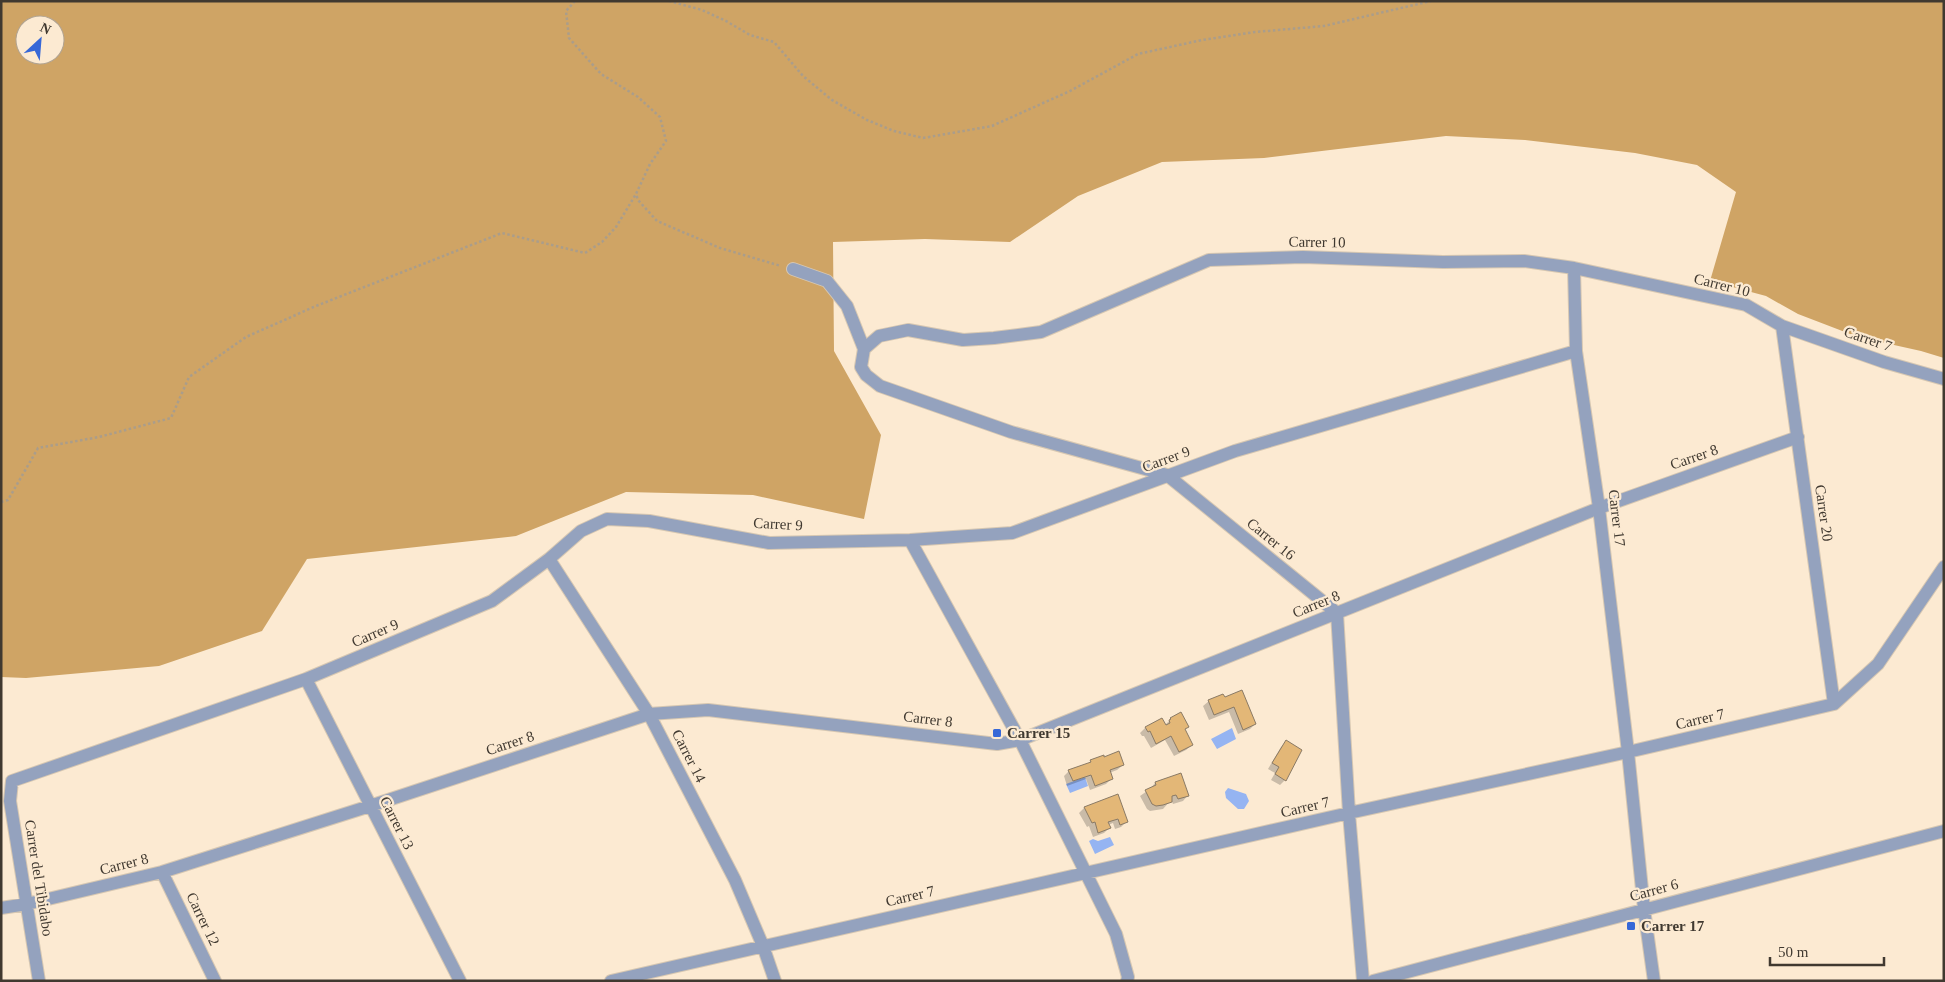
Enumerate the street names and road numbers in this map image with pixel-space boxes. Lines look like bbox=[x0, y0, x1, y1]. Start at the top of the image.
street label: Carrer 10 bbox=[1288, 234, 1346, 250]
street label: Carrer 10 bbox=[1692, 270, 1752, 300]
street label: Carrer 7 bbox=[1842, 323, 1895, 355]
street label: Carrer 8 bbox=[1668, 441, 1720, 473]
street label: Carrer 9 bbox=[1140, 443, 1192, 475]
street label: Carrer 20 bbox=[1812, 484, 1836, 542]
street label: Carrer 17 bbox=[1606, 489, 1628, 548]
street label: Carrer 9 bbox=[753, 515, 803, 533]
street label: Carrer 16 bbox=[1244, 515, 1299, 563]
street label: Carrer 8 bbox=[1290, 587, 1342, 621]
street label: Carrer 9 bbox=[349, 616, 401, 650]
street label: Carrer 7 bbox=[1674, 706, 1726, 732]
street label: Carrer 8 bbox=[902, 708, 954, 730]
street label: Carrer 14 bbox=[669, 727, 709, 785]
street label: Carrer 8 bbox=[484, 728, 536, 758]
street label: Carrer 13 bbox=[377, 794, 417, 852]
street label: Carrer 7 bbox=[1279, 794, 1331, 820]
street label: Carrer del Tibidabo bbox=[22, 819, 56, 937]
street label: Carrer 8 bbox=[98, 850, 150, 878]
street label: Carrer 6 bbox=[1628, 876, 1680, 904]
street label: Carrer 7 bbox=[884, 883, 936, 909]
street label: Carrer 12 bbox=[183, 890, 223, 948]

